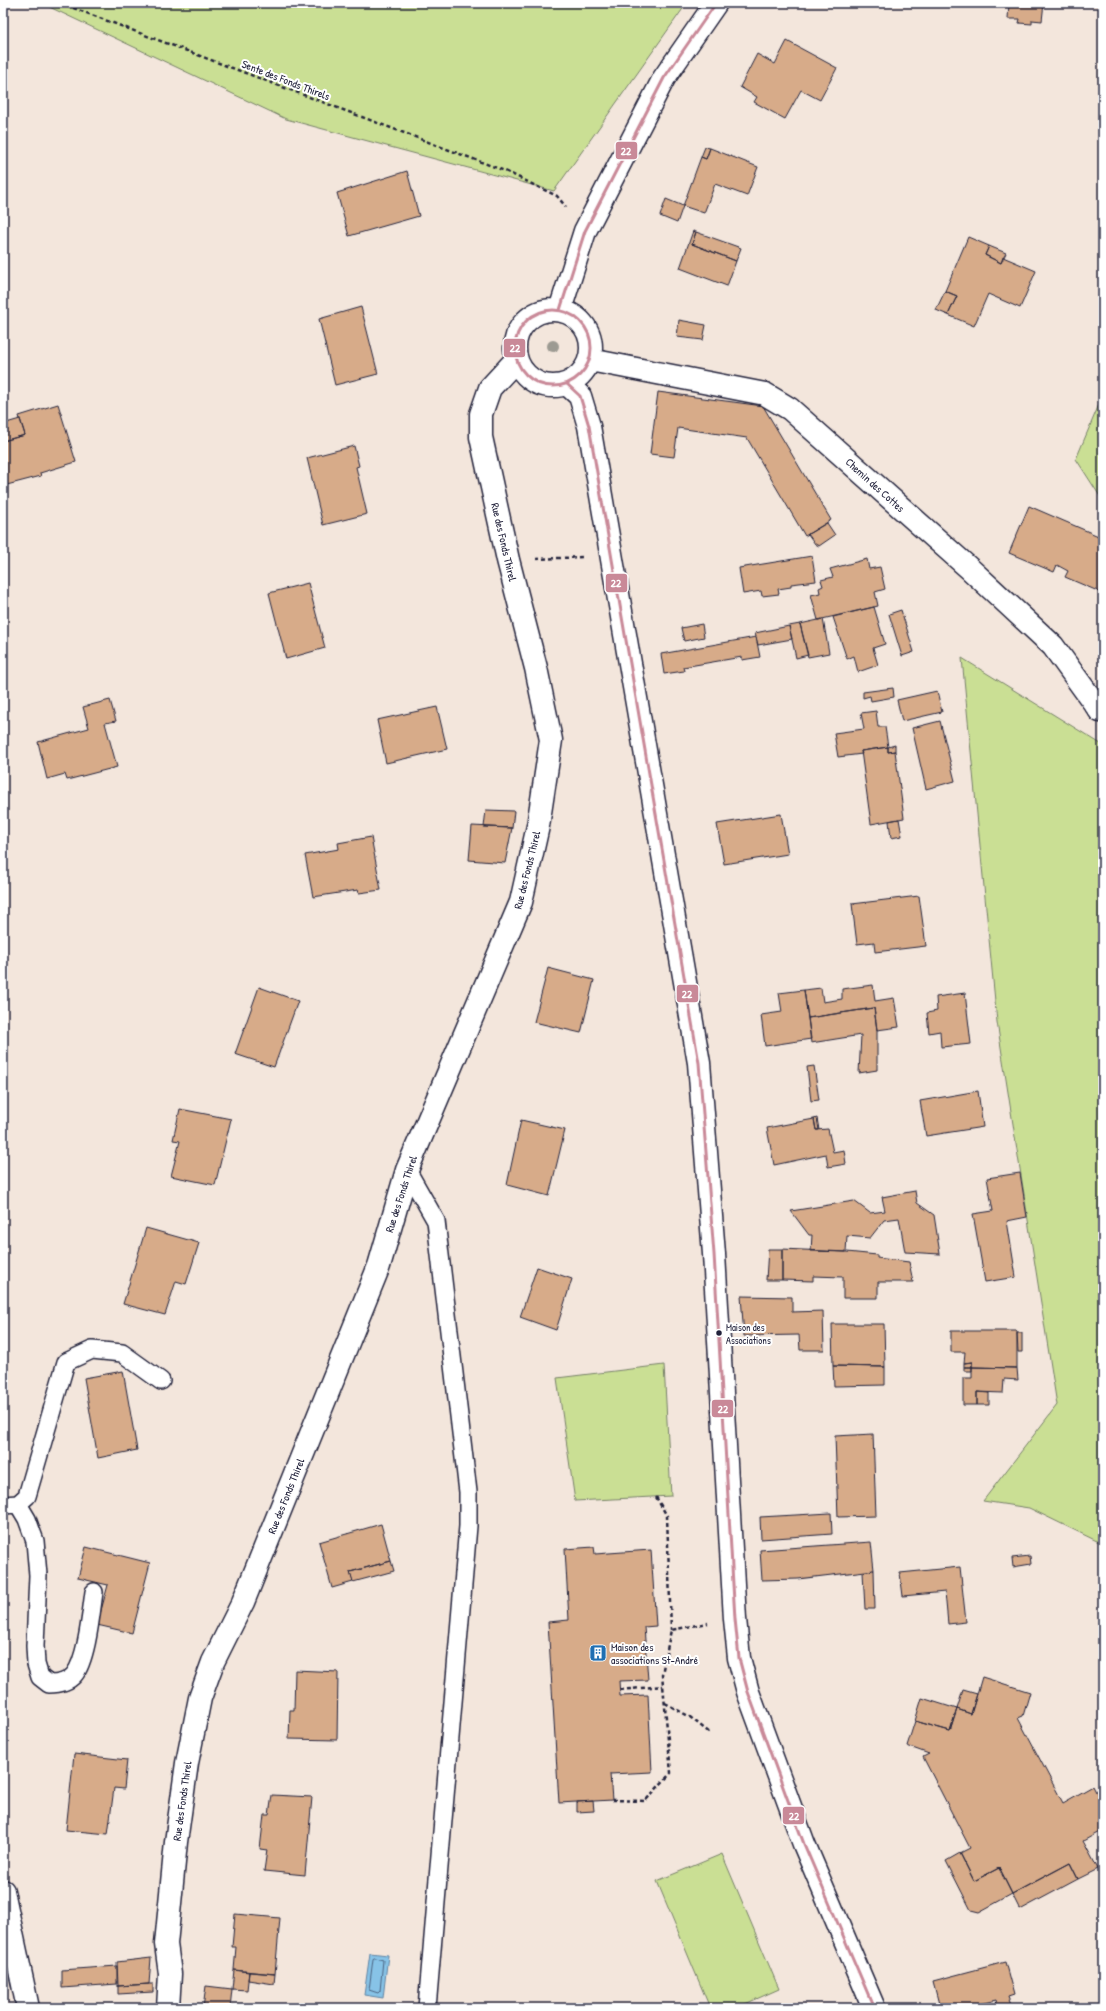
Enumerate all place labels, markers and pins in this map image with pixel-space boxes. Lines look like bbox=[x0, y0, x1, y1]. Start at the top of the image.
place label: Maison des Associations bbox=[726, 1321, 771, 1347]
marker: Maison des Associations bbox=[714, 1328, 724, 1338]
place label: Maison des associations St-André bbox=[611, 1640, 699, 1667]
building icon: Maison des associations St-André bbox=[588, 1643, 608, 1663]

